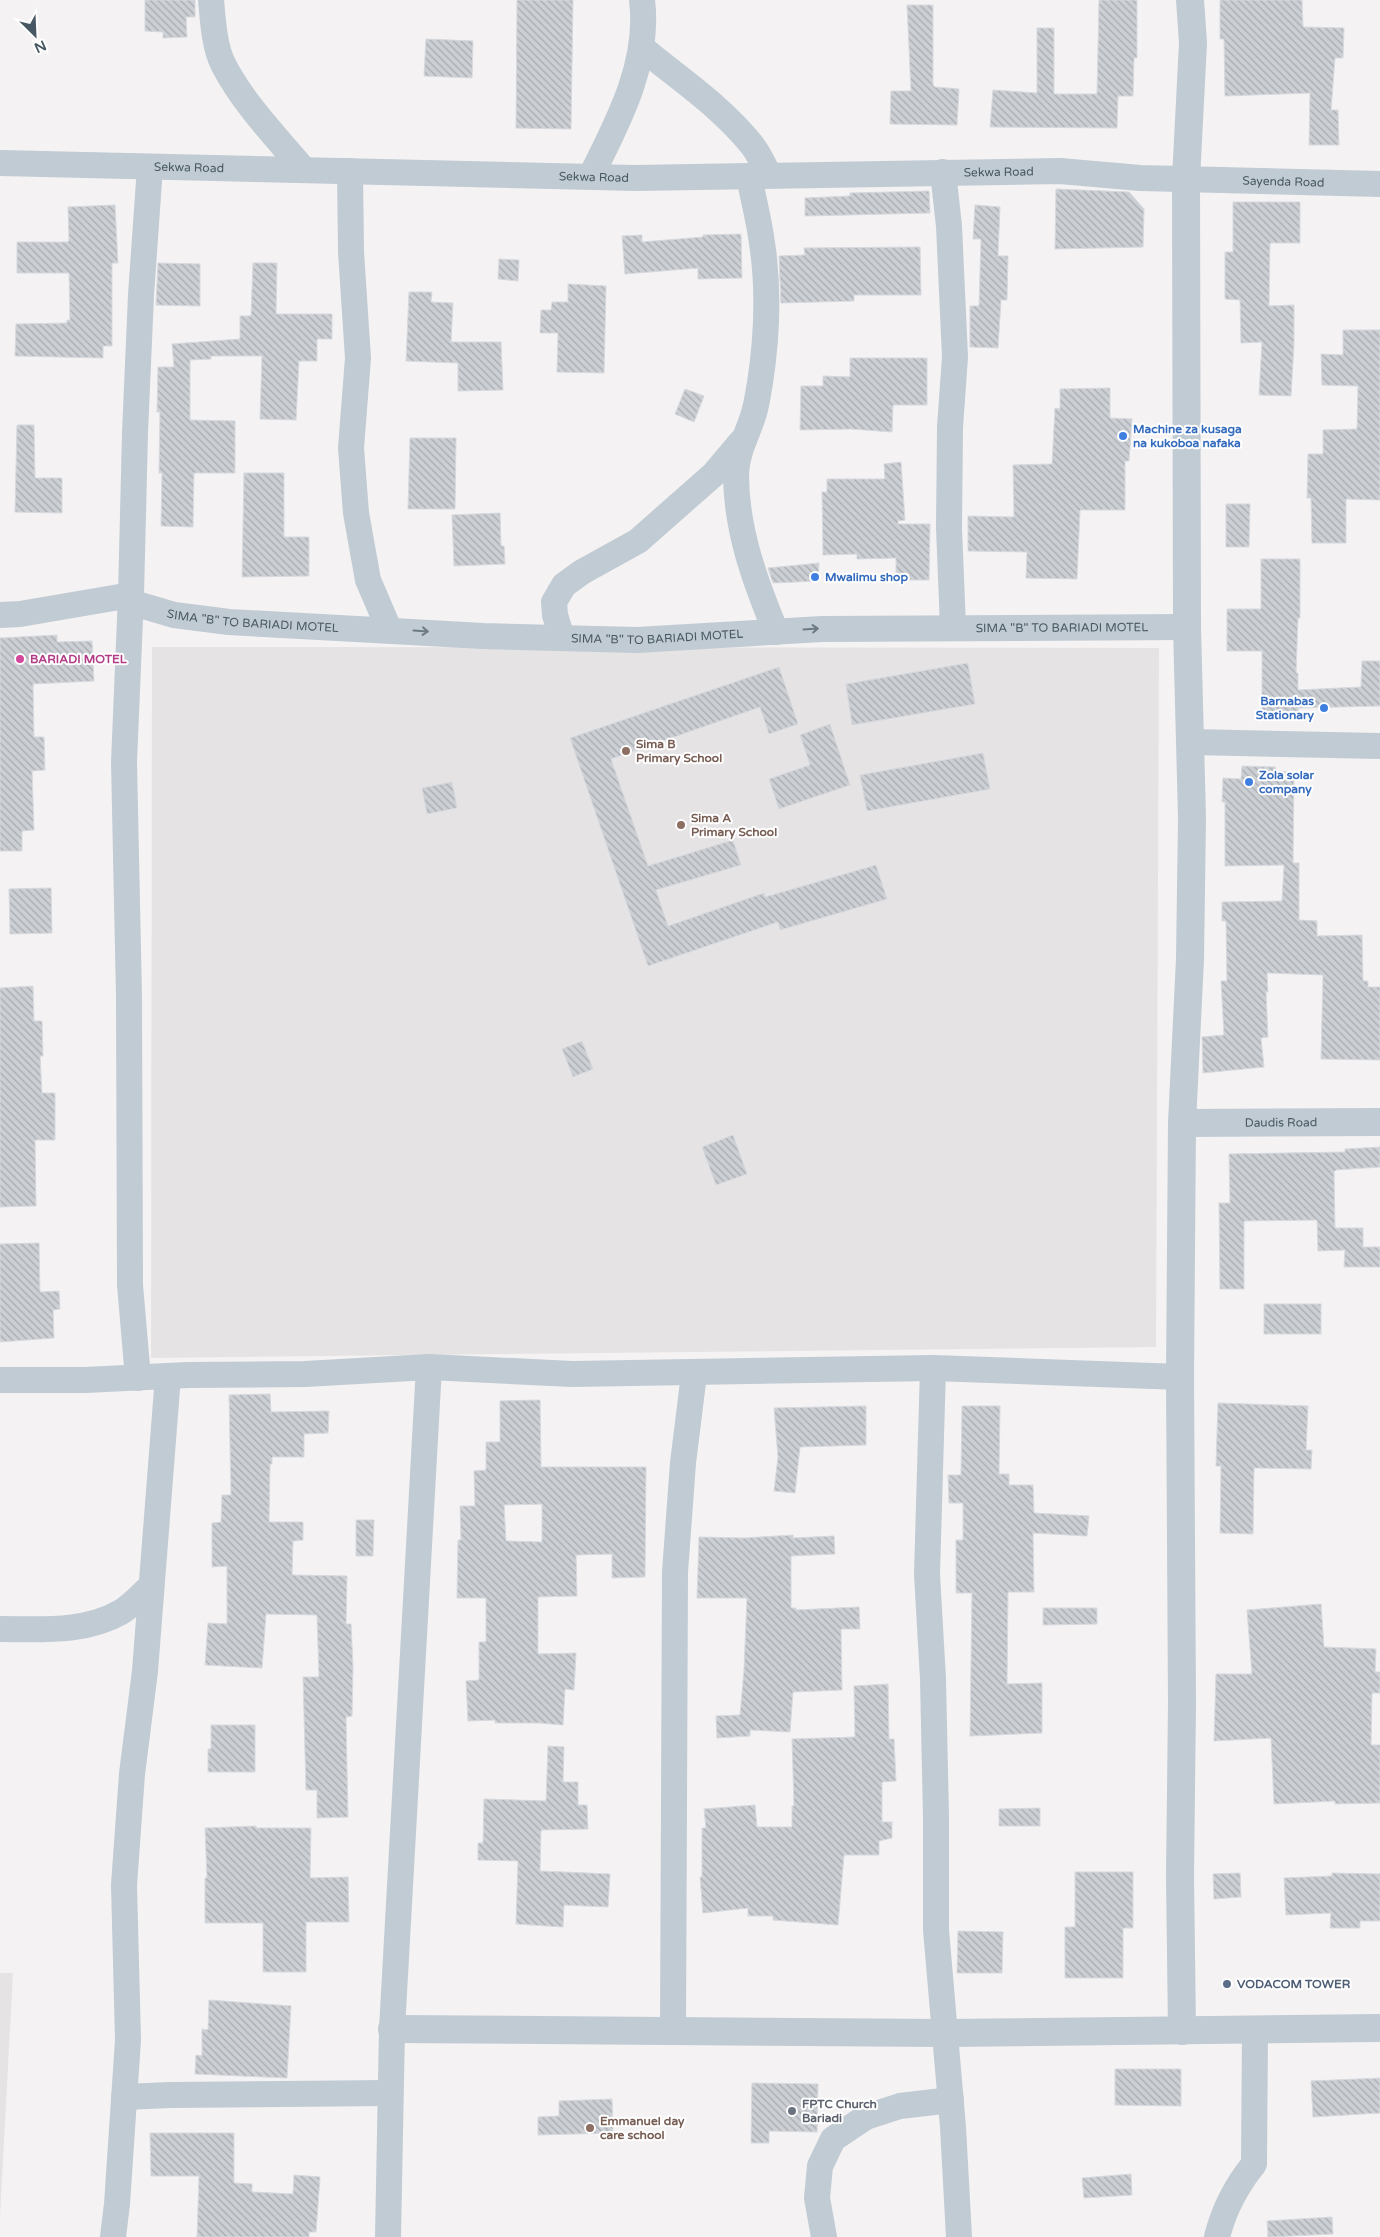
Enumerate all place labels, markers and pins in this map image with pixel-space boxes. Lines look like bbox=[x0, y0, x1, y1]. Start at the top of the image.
place label: Machine za kusaga na kukoboa nafaka bbox=[1133, 422, 1242, 450]
marker: Machine za kusaga na kukoboa nafaka bbox=[1117, 430, 1129, 442]
place label: Mwalimu shop bbox=[825, 570, 908, 585]
marker: Mwalimu shop bbox=[809, 571, 821, 583]
place label: BARIADI MOTEL bbox=[30, 652, 127, 666]
marker: BARIADI MOTEL bbox=[14, 653, 26, 665]
place label: Barnabas Stationary bbox=[1256, 694, 1315, 723]
marker: Barnabas Stationary bbox=[1318, 702, 1330, 714]
place label: Sima B Primary School bbox=[636, 737, 722, 766]
marker: Sima B Primary School bbox=[620, 745, 632, 757]
place label: Zola solar company bbox=[1259, 768, 1315, 797]
marker: Zola solar company bbox=[1243, 776, 1255, 788]
place label: Sima A Primary School bbox=[691, 811, 777, 840]
marker: Sima A Primary School bbox=[675, 819, 687, 831]
place label: VODACOM TOWER bbox=[1237, 1977, 1351, 1991]
marker: VODACOM TOWER bbox=[1221, 1978, 1233, 1990]
place label: FPTC Church Bariadi bbox=[802, 2097, 877, 2125]
marker: FPTC Church Bariadi bbox=[786, 2105, 798, 2117]
place label: Emmanuel day care school bbox=[600, 2114, 685, 2142]
marker: Emmanuel day care school bbox=[584, 2122, 596, 2134]

